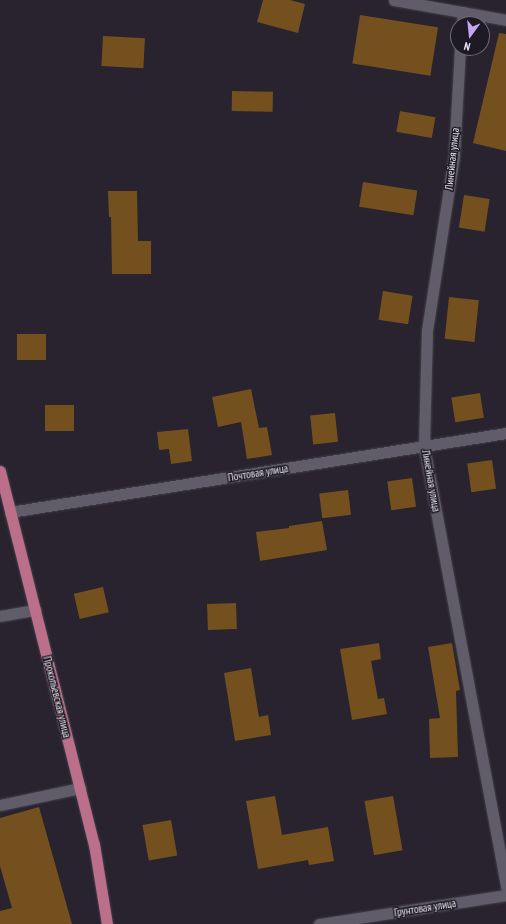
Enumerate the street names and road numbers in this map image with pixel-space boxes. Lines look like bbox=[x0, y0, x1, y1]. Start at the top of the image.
street label: Линейная улица bbox=[442, 127, 462, 191]
street label: Линейная улица bbox=[419, 449, 443, 513]
street label: Почтовая улица bbox=[227, 462, 289, 484]
street label: Прокопьевская улица bbox=[40, 655, 74, 739]
street label: Грунтовая улица bbox=[393, 897, 457, 919]

